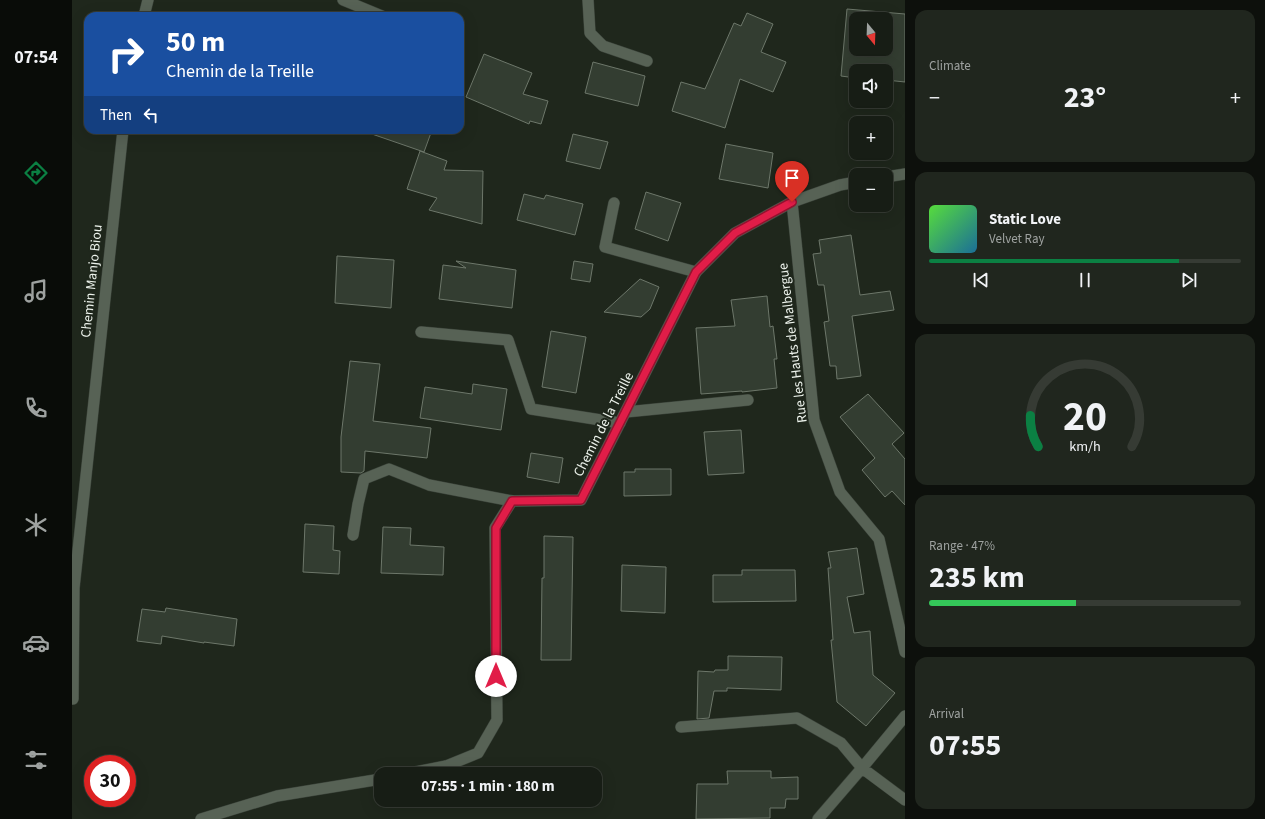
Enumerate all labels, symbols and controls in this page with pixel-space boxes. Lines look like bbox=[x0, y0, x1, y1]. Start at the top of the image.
north arrow bbox=[849, 12, 893, 56]
map controls bbox=[849, 12, 893, 212]
text: 50 m bbox=[166, 22, 225, 62]
icon: right bbox=[100, 28, 152, 80]
text: 07:54 bbox=[14, 45, 58, 70]
text: Climate bbox=[929, 57, 971, 75]
text: Chemin de la Treille bbox=[166, 59, 314, 84]
button: sound bbox=[849, 64, 893, 108]
text: 23° bbox=[1064, 76, 1106, 119]
text: − bbox=[929, 82, 940, 114]
text: + bbox=[1230, 82, 1241, 114]
icon: left bbox=[140, 104, 162, 126]
text: Then bbox=[100, 105, 132, 126]
button: + bbox=[849, 116, 893, 160]
icon: directions bbox=[22, 159, 50, 187]
pin bbox=[775, 161, 809, 202]
icon: arrive bbox=[781, 167, 803, 189]
button: − bbox=[849, 168, 893, 212]
text: Static Love bbox=[989, 209, 1061, 230]
street label: Chemin Manjo Biou bbox=[76, 224, 108, 339]
text: Velvet Ray bbox=[989, 230, 1045, 248]
street label: Rue les Hauts de Malbergue bbox=[773, 262, 813, 424]
icon: previous bbox=[970, 269, 992, 291]
icon: pause bbox=[1074, 269, 1096, 291]
icon: next bbox=[1178, 269, 1200, 291]
icon: music bbox=[22, 277, 50, 305]
street label: Chemin de la Treille bbox=[569, 369, 639, 480]
text: 20 bbox=[1063, 387, 1107, 447]
icon: phone bbox=[22, 394, 50, 422]
text: km/h bbox=[1069, 436, 1101, 457]
icon: climate bbox=[22, 511, 50, 539]
text: Range · 47% bbox=[929, 537, 995, 555]
text: 235 km bbox=[929, 556, 1025, 599]
icon: car bbox=[22, 629, 50, 657]
position arrow bbox=[475, 655, 517, 697]
text: Arrival bbox=[929, 705, 964, 723]
text: 07:55 bbox=[929, 724, 1001, 767]
icon: filters bbox=[22, 746, 50, 774]
speed limit sign: 30 bbox=[84, 755, 136, 807]
text: 07:55 · 1 min · 180 m bbox=[421, 776, 555, 797]

